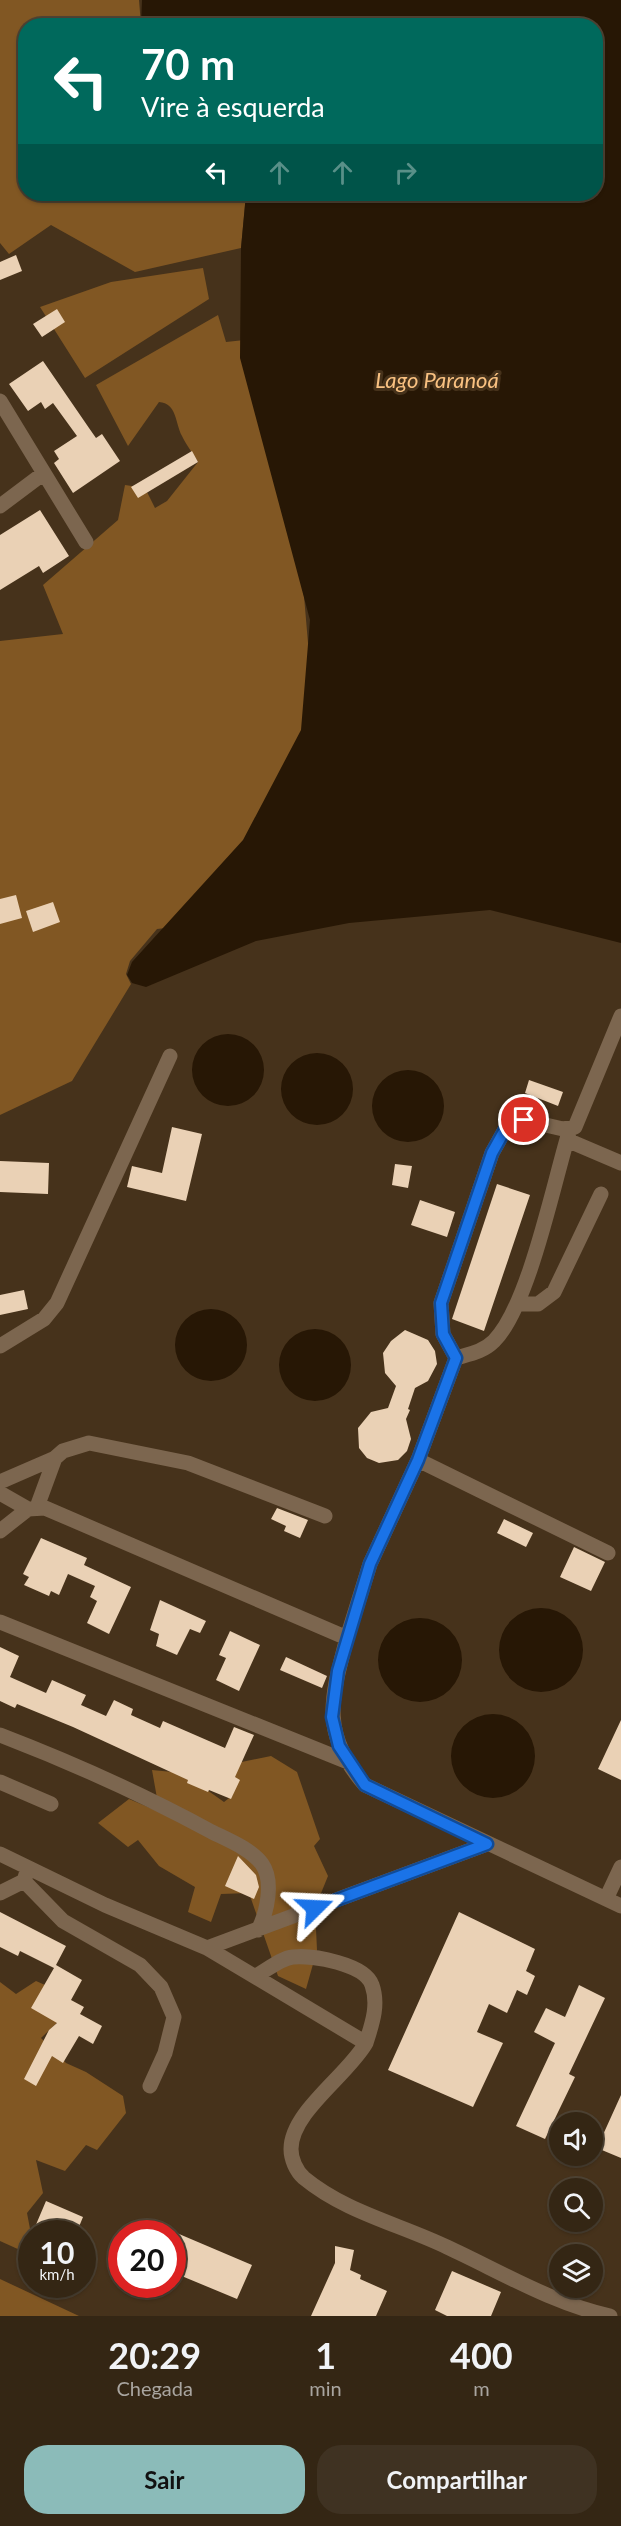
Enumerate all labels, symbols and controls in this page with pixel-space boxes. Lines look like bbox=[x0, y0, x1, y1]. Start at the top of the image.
text: 70 m bbox=[141, 39, 235, 89]
icon: left bbox=[42, 42, 120, 120]
text: Vire à esquerda bbox=[141, 90, 325, 123]
icon: left bbox=[200, 156, 233, 189]
icon: ahead bbox=[263, 156, 296, 189]
icon: ahead bbox=[326, 156, 359, 189]
icon: right bbox=[389, 156, 422, 189]
water label: Lago Paranoá bbox=[375, 366, 500, 393]
pin bbox=[498, 1094, 549, 1145]
icon: arrive bbox=[507, 1103, 540, 1136]
position arrow bbox=[283, 1876, 347, 1940]
map controls bbox=[549, 2112, 603, 2298]
button: sound bbox=[549, 2112, 603, 2166]
button: search bbox=[549, 2178, 603, 2232]
speed limit sign: 20 bbox=[108, 2220, 186, 2298]
text: 10 bbox=[40, 2234, 74, 2270]
button: layers bbox=[549, 2244, 603, 2298]
text: km/h bbox=[39, 2265, 75, 2283]
text: 20:29 bbox=[108, 2333, 201, 2377]
text: 1 bbox=[315, 2333, 336, 2377]
text: 400 bbox=[450, 2333, 513, 2377]
text: Chegada bbox=[116, 2376, 193, 2400]
text: min bbox=[309, 2376, 342, 2400]
text: m bbox=[473, 2376, 490, 2400]
button: Sair bbox=[24, 2445, 305, 2514]
button: Compartilhar bbox=[317, 2445, 597, 2514]

